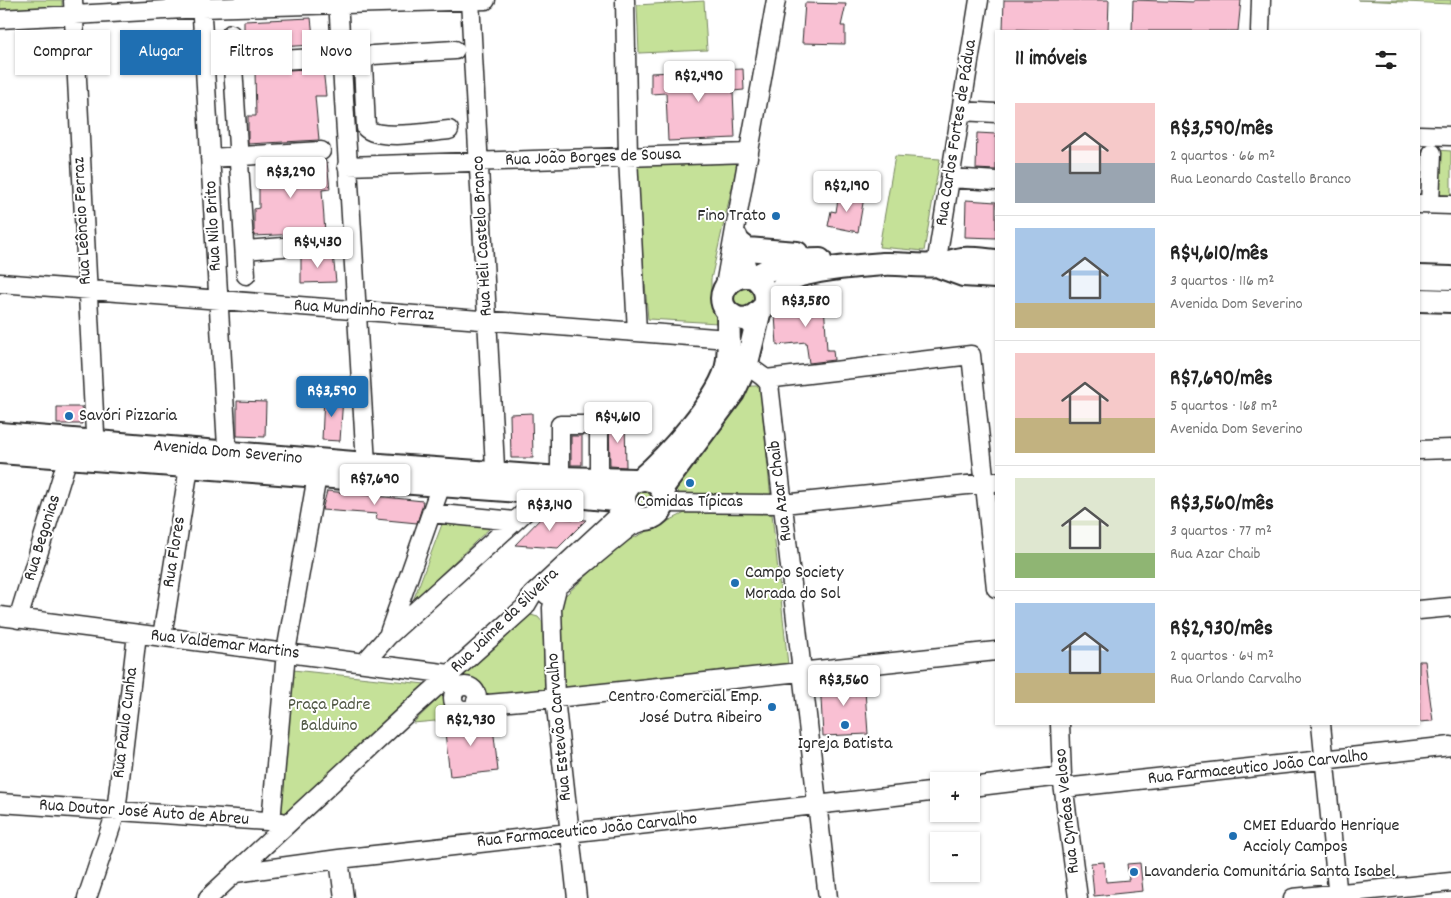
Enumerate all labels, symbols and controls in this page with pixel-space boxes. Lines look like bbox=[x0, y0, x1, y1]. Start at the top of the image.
chip: Comprar bbox=[15, 30, 110, 75]
chip: Alugar bbox=[120, 30, 201, 75]
chip: Filtros bbox=[211, 30, 292, 75]
chip: Novo bbox=[302, 30, 370, 75]
street label: Rua Carlos Fortes de Pádua bbox=[930, 37, 984, 228]
text: 11 imóveis bbox=[1015, 45, 1087, 75]
icon: filters bbox=[1372, 46, 1400, 74]
pin: R$2,490 bbox=[653, 61, 745, 103]
text: R$2,490 bbox=[675, 65, 723, 88]
text: R$3,590/mês bbox=[1170, 115, 1273, 145]
icon: home bbox=[1055, 123, 1115, 183]
street label: Rua João Borges de Sousa bbox=[505, 142, 682, 174]
text: 2 quartos · 66 m² bbox=[1170, 145, 1275, 168]
street label: Rua Heli Castelo Branco bbox=[466, 155, 500, 317]
street label: Rua Leôncio Ferraz bbox=[67, 156, 99, 286]
pin: R$3,290 bbox=[245, 156, 337, 199]
text: R$3,290 bbox=[266, 161, 316, 184]
text: Rua Leonardo Castello Branco bbox=[1170, 168, 1351, 191]
pin: R$2,190 bbox=[801, 170, 893, 213]
text: R$2,190 bbox=[824, 175, 870, 198]
street label: Rua Nilo Brito bbox=[199, 180, 229, 272]
place label: Fino Trato bbox=[697, 204, 766, 229]
marker: Fino Trato bbox=[770, 210, 782, 222]
pin: R$4,430 bbox=[272, 226, 364, 269]
text: R$4,430 bbox=[294, 231, 342, 254]
text: R$4,610/mês bbox=[1170, 240, 1268, 270]
icon: home bbox=[1055, 248, 1115, 308]
text: 3 quartos · 116 m² bbox=[1170, 270, 1274, 293]
pin: R$3,580 bbox=[760, 286, 852, 328]
text: R$3,580 bbox=[782, 290, 830, 313]
text: Avenida Dom Severino bbox=[1170, 293, 1303, 316]
street label: Rua Mundinho Ferraz bbox=[293, 294, 435, 328]
text: R$7,690/mês bbox=[1170, 365, 1273, 395]
icon: home bbox=[1055, 373, 1115, 433]
pin: R$3,590 bbox=[286, 376, 378, 418]
text: R$3,590 bbox=[307, 380, 357, 403]
text: 5 quartos · 168 m² bbox=[1170, 395, 1278, 418]
pin: R$4,610 bbox=[572, 402, 664, 444]
place label: Savóri Pizzaria bbox=[79, 404, 178, 429]
text: R$4,610 bbox=[595, 406, 641, 429]
marker: Savóri Pizzaria bbox=[63, 410, 75, 422]
text: Avenida Dom Severino bbox=[1170, 418, 1303, 441]
street label: Avenida Dom Severino bbox=[153, 434, 303, 472]
street label: Rua Azar Chaib bbox=[762, 439, 800, 543]
pin: R$7,690 bbox=[329, 464, 421, 506]
text: R$7,690 bbox=[351, 468, 399, 491]
marker: Comidas Típicas bbox=[684, 477, 696, 489]
pin: R$3,140 bbox=[504, 490, 596, 532]
place label: Comidas Típicas bbox=[637, 490, 743, 515]
text: R$3,560/mês bbox=[1170, 490, 1274, 520]
street label: Rua Begonias bbox=[18, 492, 68, 584]
text: R$3,140 bbox=[528, 494, 572, 517]
icon: home bbox=[1055, 498, 1115, 558]
street label: Rua Flores bbox=[157, 515, 193, 589]
text: 3 quartos · 77 m² bbox=[1170, 520, 1272, 543]
text: Rua Azar Chaib bbox=[1170, 543, 1260, 566]
place label: Campo Society Morada do Sol bbox=[745, 561, 844, 607]
street label: Rua Jaime da Silveira bbox=[445, 562, 565, 679]
marker: Campo Society Morada do Sol bbox=[729, 577, 741, 589]
text: R$2,930/mês bbox=[1170, 615, 1273, 645]
street label: Rua Valdemar Martins bbox=[149, 623, 301, 667]
icon: home bbox=[1055, 623, 1115, 683]
text: 2 quartos · 64 m² bbox=[1170, 645, 1274, 668]
street label: Rua Estevão Carvalho bbox=[541, 652, 579, 802]
pin: R$3,560 bbox=[798, 664, 890, 707]
street label: Rua Paulo Cunha bbox=[107, 666, 145, 780]
text: Rua Orlando Carvalho bbox=[1170, 668, 1302, 691]
text: R$3,560 bbox=[819, 669, 869, 692]
place label: Centro Comercial Emp. José Dutra Ribeiro bbox=[608, 685, 762, 731]
park label: Praça Padre Balduino bbox=[288, 693, 370, 739]
marker: Centro Comercial Emp. José Dutra Ribeiro bbox=[766, 701, 778, 713]
pin: R$2,930 bbox=[425, 704, 517, 747]
text: R$2,930 bbox=[446, 709, 496, 732]
marker: Igreja Batista bbox=[839, 719, 851, 731]
place label: Igreja Batista bbox=[798, 732, 893, 757]
street label: Rua Farmaceutico João Carvalho bbox=[1147, 744, 1369, 792]
street label: Rua Cynéas Veloso bbox=[1049, 747, 1087, 875]
map controls bbox=[930, 772, 980, 882]
button: + bbox=[930, 772, 980, 822]
street label: Rua Doutor José Auto de Abreu bbox=[38, 793, 250, 833]
street label: Rua Farmaceutico João Carvalho bbox=[476, 807, 698, 855]
place label: CMEI Eduardo Henrique Accioly Campos bbox=[1243, 814, 1400, 860]
marker: CMEI Eduardo Henrique Accioly Campos bbox=[1227, 830, 1239, 842]
button: − bbox=[930, 832, 980, 882]
place label: Lavanderia Comunitária Santa Isabel bbox=[1144, 860, 1396, 885]
marker: Lavanderia Comunitária Santa Isabel bbox=[1128, 866, 1140, 878]

